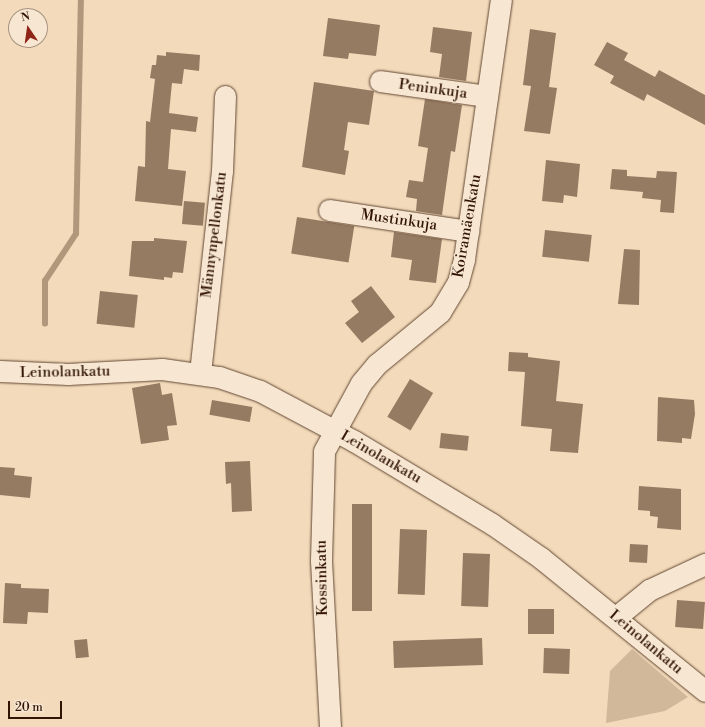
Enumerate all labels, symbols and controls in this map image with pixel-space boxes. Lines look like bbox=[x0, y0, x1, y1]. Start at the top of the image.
north arrow bbox=[8, 8, 48, 48]
text: N bbox=[20, 9, 31, 25]
street label: Peninkuja bbox=[398, 75, 468, 103]
street label: Männynpellonkatu bbox=[197, 171, 231, 299]
street label: Koiramäenkatu bbox=[449, 173, 485, 279]
street label: Mustinkuja bbox=[360, 206, 438, 234]
street label: Leinolankatu bbox=[20, 362, 110, 382]
street label: Leinolankatu bbox=[337, 427, 425, 487]
street label: Kossinkatu bbox=[312, 540, 332, 616]
street label: Leinolankatu bbox=[606, 606, 686, 678]
scale bar bbox=[10, 693, 64, 719]
text: 20 m bbox=[15, 700, 43, 715]

